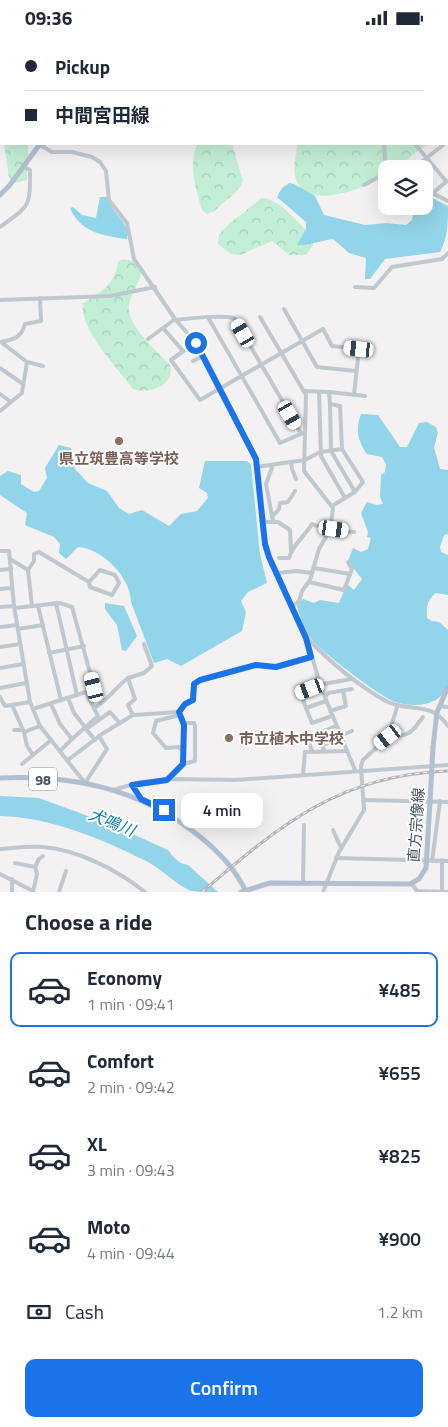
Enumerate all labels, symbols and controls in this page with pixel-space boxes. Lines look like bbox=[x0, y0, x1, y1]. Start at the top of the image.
text: 09:36 bbox=[25, 3, 72, 32]
text: Pickup bbox=[55, 52, 110, 81]
text: 中間宮田線 bbox=[55, 100, 150, 129]
map controls bbox=[378, 160, 433, 215]
button: layers bbox=[378, 160, 433, 215]
car bbox=[229, 316, 256, 350]
route start bbox=[185, 332, 207, 354]
car bbox=[343, 340, 374, 358]
car bbox=[276, 398, 303, 432]
marker: 県立筑豊高等学校 bbox=[113, 435, 125, 447]
place label: 県立筑豊高等学校 bbox=[59, 447, 179, 470]
car bbox=[318, 519, 349, 539]
car bbox=[83, 671, 104, 703]
car bbox=[293, 677, 326, 701]
car bbox=[371, 722, 404, 752]
place label: 市立植木中学校 bbox=[239, 727, 344, 750]
marker: 市立植木中学校 bbox=[223, 732, 235, 744]
road number: 98 bbox=[29, 767, 57, 791]
street label: 直方宗像線 bbox=[402, 787, 430, 863]
callout: 4 min bbox=[182, 793, 264, 827]
text: 4 min bbox=[203, 798, 241, 822]
route end bbox=[153, 799, 175, 821]
water label: 犬鳴川 bbox=[85, 802, 141, 843]
text: Choose a ride bbox=[25, 905, 152, 939]
text: Economy bbox=[87, 963, 162, 992]
icon: car bbox=[27, 967, 72, 1012]
text: ¥485 bbox=[378, 975, 421, 1004]
text: 1 min · 09:41 bbox=[87, 992, 175, 1016]
text: Comfort bbox=[87, 1046, 154, 1075]
icon: car bbox=[27, 1050, 72, 1095]
text: ¥655 bbox=[378, 1058, 421, 1087]
text: 2 min · 09:42 bbox=[87, 1075, 175, 1099]
text: XL bbox=[87, 1129, 107, 1158]
icon: car bbox=[27, 1133, 72, 1178]
text: ¥825 bbox=[378, 1141, 421, 1170]
text: 3 min · 09:43 bbox=[87, 1158, 175, 1182]
text: Moto bbox=[87, 1212, 130, 1241]
icon: car bbox=[27, 1216, 72, 1261]
text: ¥900 bbox=[378, 1224, 421, 1253]
text: 4 min · 09:44 bbox=[87, 1241, 175, 1265]
text: Cash bbox=[65, 1297, 104, 1326]
icon: cash bbox=[25, 1298, 53, 1326]
text: 1.2 km bbox=[377, 1300, 423, 1324]
button: Confirm bbox=[25, 1359, 423, 1417]

